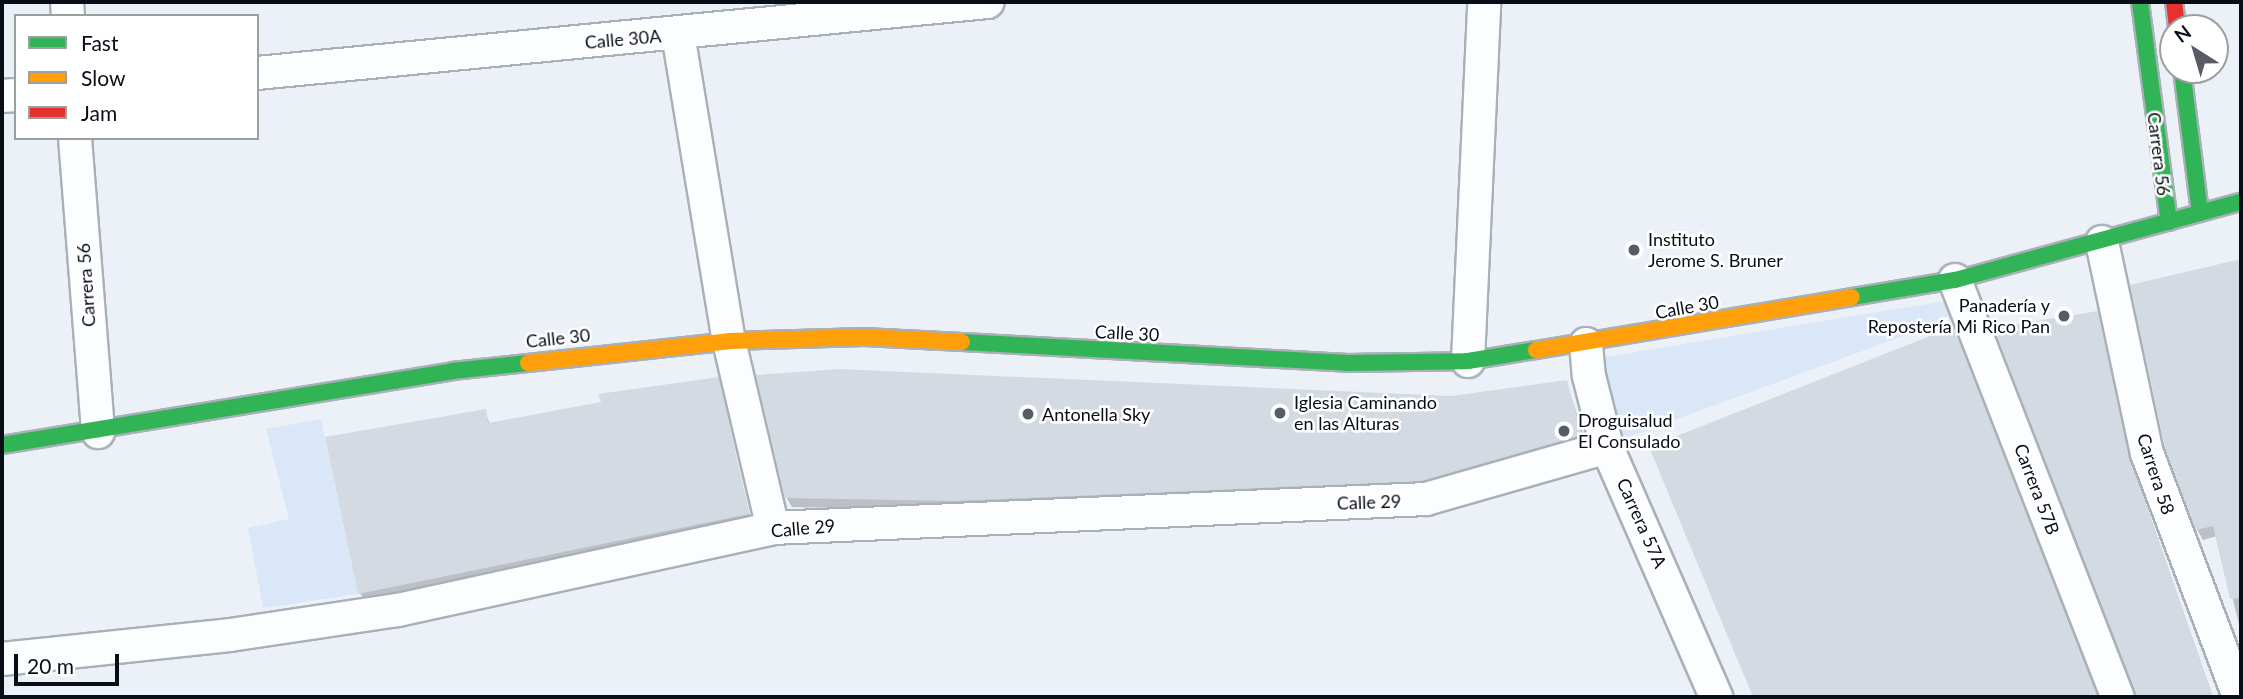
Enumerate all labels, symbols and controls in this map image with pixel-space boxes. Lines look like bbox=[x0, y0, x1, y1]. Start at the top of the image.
legend bbox=[14, 14, 259, 140]
north arrow bbox=[2159, 14, 2229, 84]
text: N bbox=[2169, 20, 2195, 47]
street label: Calle 30A bbox=[584, 25, 662, 53]
text: Fast bbox=[81, 30, 118, 55]
text: Slow bbox=[81, 65, 125, 90]
text: Jam bbox=[81, 100, 117, 125]
street label: Carrera 56 bbox=[2143, 111, 2175, 197]
place label: Instituto Jerome S. Bruner bbox=[1648, 229, 1783, 272]
street label: Carrera 56 bbox=[72, 242, 100, 328]
marker: Instituto Jerome S. Bruner bbox=[1626, 242, 1642, 258]
street label: Calle 30 bbox=[1653, 291, 1721, 323]
place label: Panadería y Repostería Mi Rico Pan bbox=[1868, 295, 2050, 338]
marker: Panadería y Repostería Mi Rico Pan bbox=[2056, 308, 2072, 324]
street label: Calle 30 bbox=[1094, 321, 1160, 345]
street label: Calle 30 bbox=[525, 324, 591, 352]
place label: Iglesia Caminando en las Alturas bbox=[1294, 392, 1437, 434]
place label: Antonella Sky bbox=[1042, 403, 1150, 425]
marker: Iglesia Caminando en las Alturas bbox=[1272, 405, 1288, 421]
marker: Antonella Sky bbox=[1020, 406, 1036, 422]
place label: Droguisalud El Consulado bbox=[1578, 410, 1681, 452]
marker: Droguisalud El Consulado bbox=[1556, 423, 1572, 439]
street label: Carrera 58 bbox=[2133, 431, 2179, 517]
street label: Carrera 57B bbox=[2010, 440, 2064, 538]
street label: Carrera 57A bbox=[1613, 475, 1671, 571]
street label: Calle 29 bbox=[1336, 490, 1402, 514]
street label: Calle 29 bbox=[770, 514, 836, 542]
scale bar bbox=[18, 640, 122, 684]
text: 20 m bbox=[27, 653, 74, 678]

